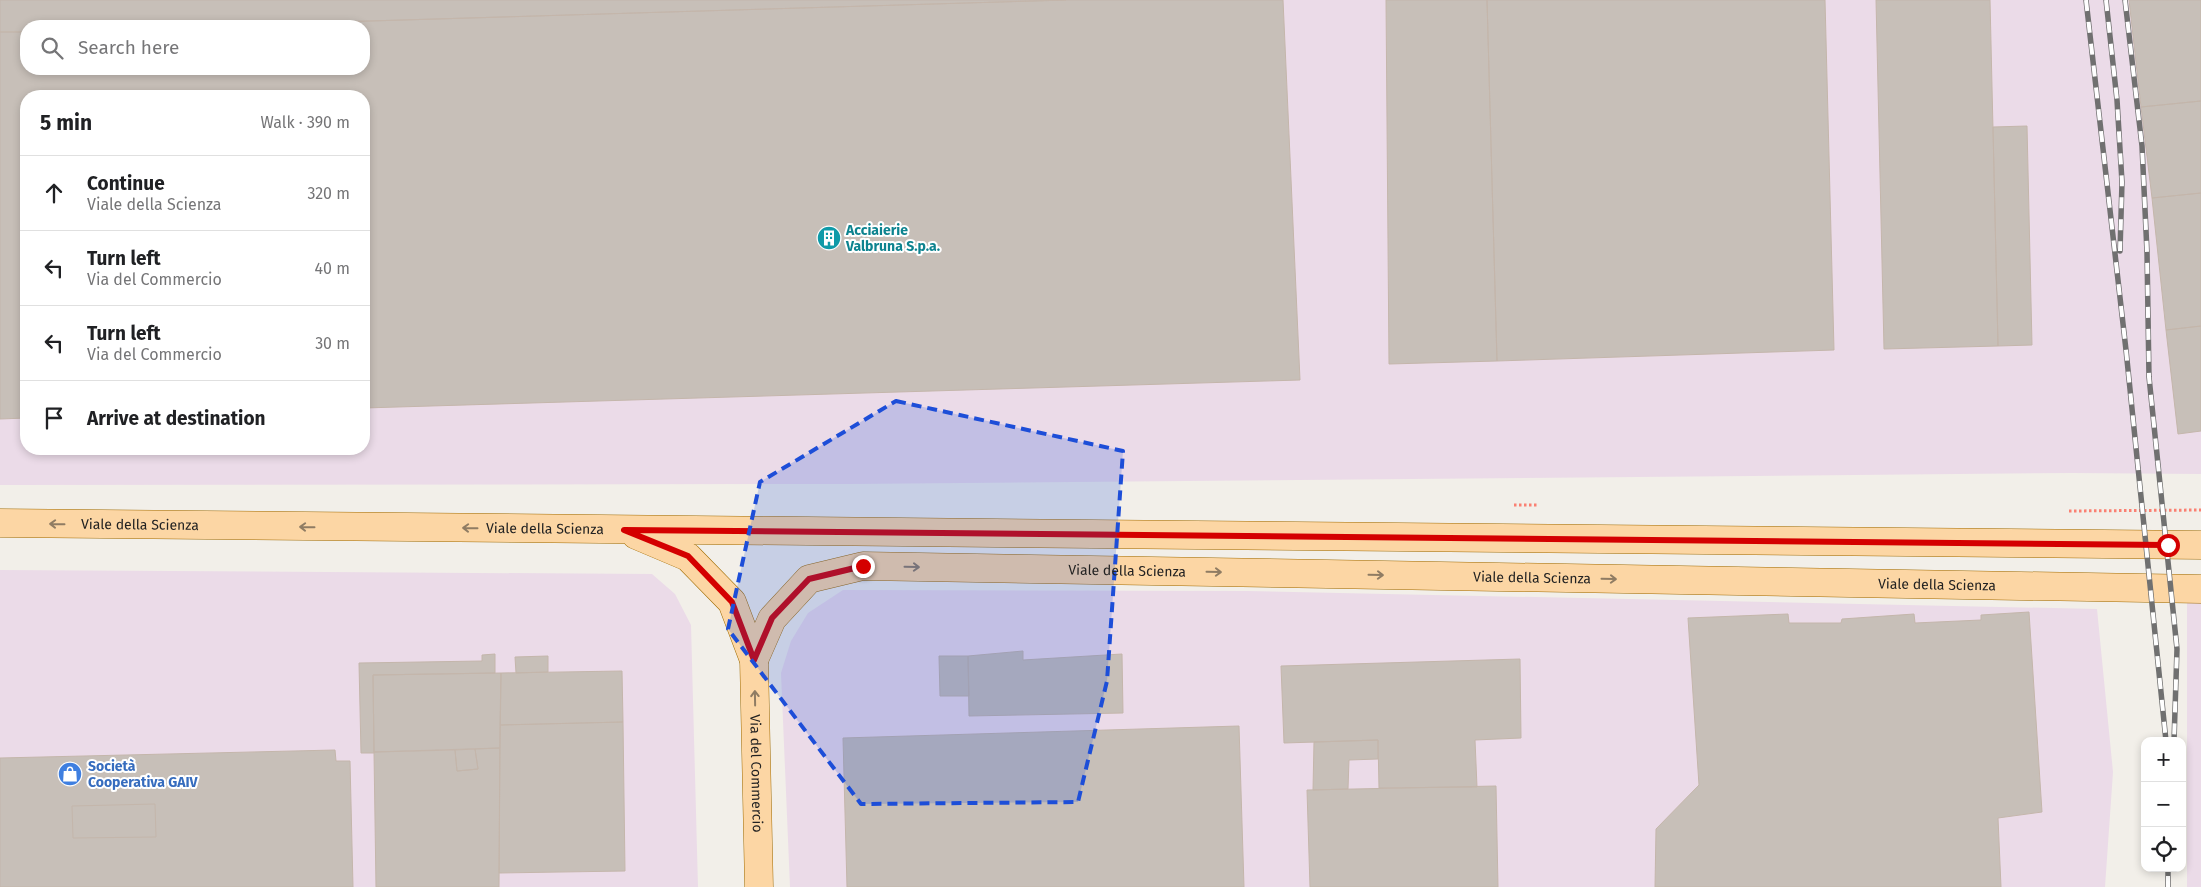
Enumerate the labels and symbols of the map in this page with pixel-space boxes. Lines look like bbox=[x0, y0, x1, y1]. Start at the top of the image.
place label: Acciaierie Valbruna S.p.a. bbox=[845, 222, 940, 255]
building icon: Acciaierie Valbruna S.p.a. bbox=[816, 225, 842, 251]
street label: Viale della Scienza bbox=[81, 515, 199, 533]
one-way arrow bbox=[50, 519, 66, 529]
street label: Viale della Scienza bbox=[486, 519, 604, 538]
one-way arrow bbox=[300, 522, 316, 532]
one-way arrow bbox=[462, 523, 478, 533]
route start bbox=[2157, 534, 2180, 557]
route end bbox=[852, 555, 875, 578]
street label: Viale della Scienza bbox=[1068, 561, 1186, 580]
one-way arrow bbox=[903, 562, 919, 572]
one-way arrow bbox=[1206, 568, 1222, 577]
street label: Viale della Scienza bbox=[1473, 568, 1591, 587]
one-way arrow bbox=[1368, 570, 1384, 580]
one-way arrow bbox=[1601, 575, 1617, 584]
street label: Viale della Scienza bbox=[1878, 575, 1996, 594]
one-way arrow bbox=[750, 691, 760, 707]
street label: Via del Commercio bbox=[747, 714, 766, 833]
place label: Società Cooperativa GAIV bbox=[88, 758, 199, 791]
shop icon: Società Cooperativa GAIV bbox=[57, 761, 83, 787]

